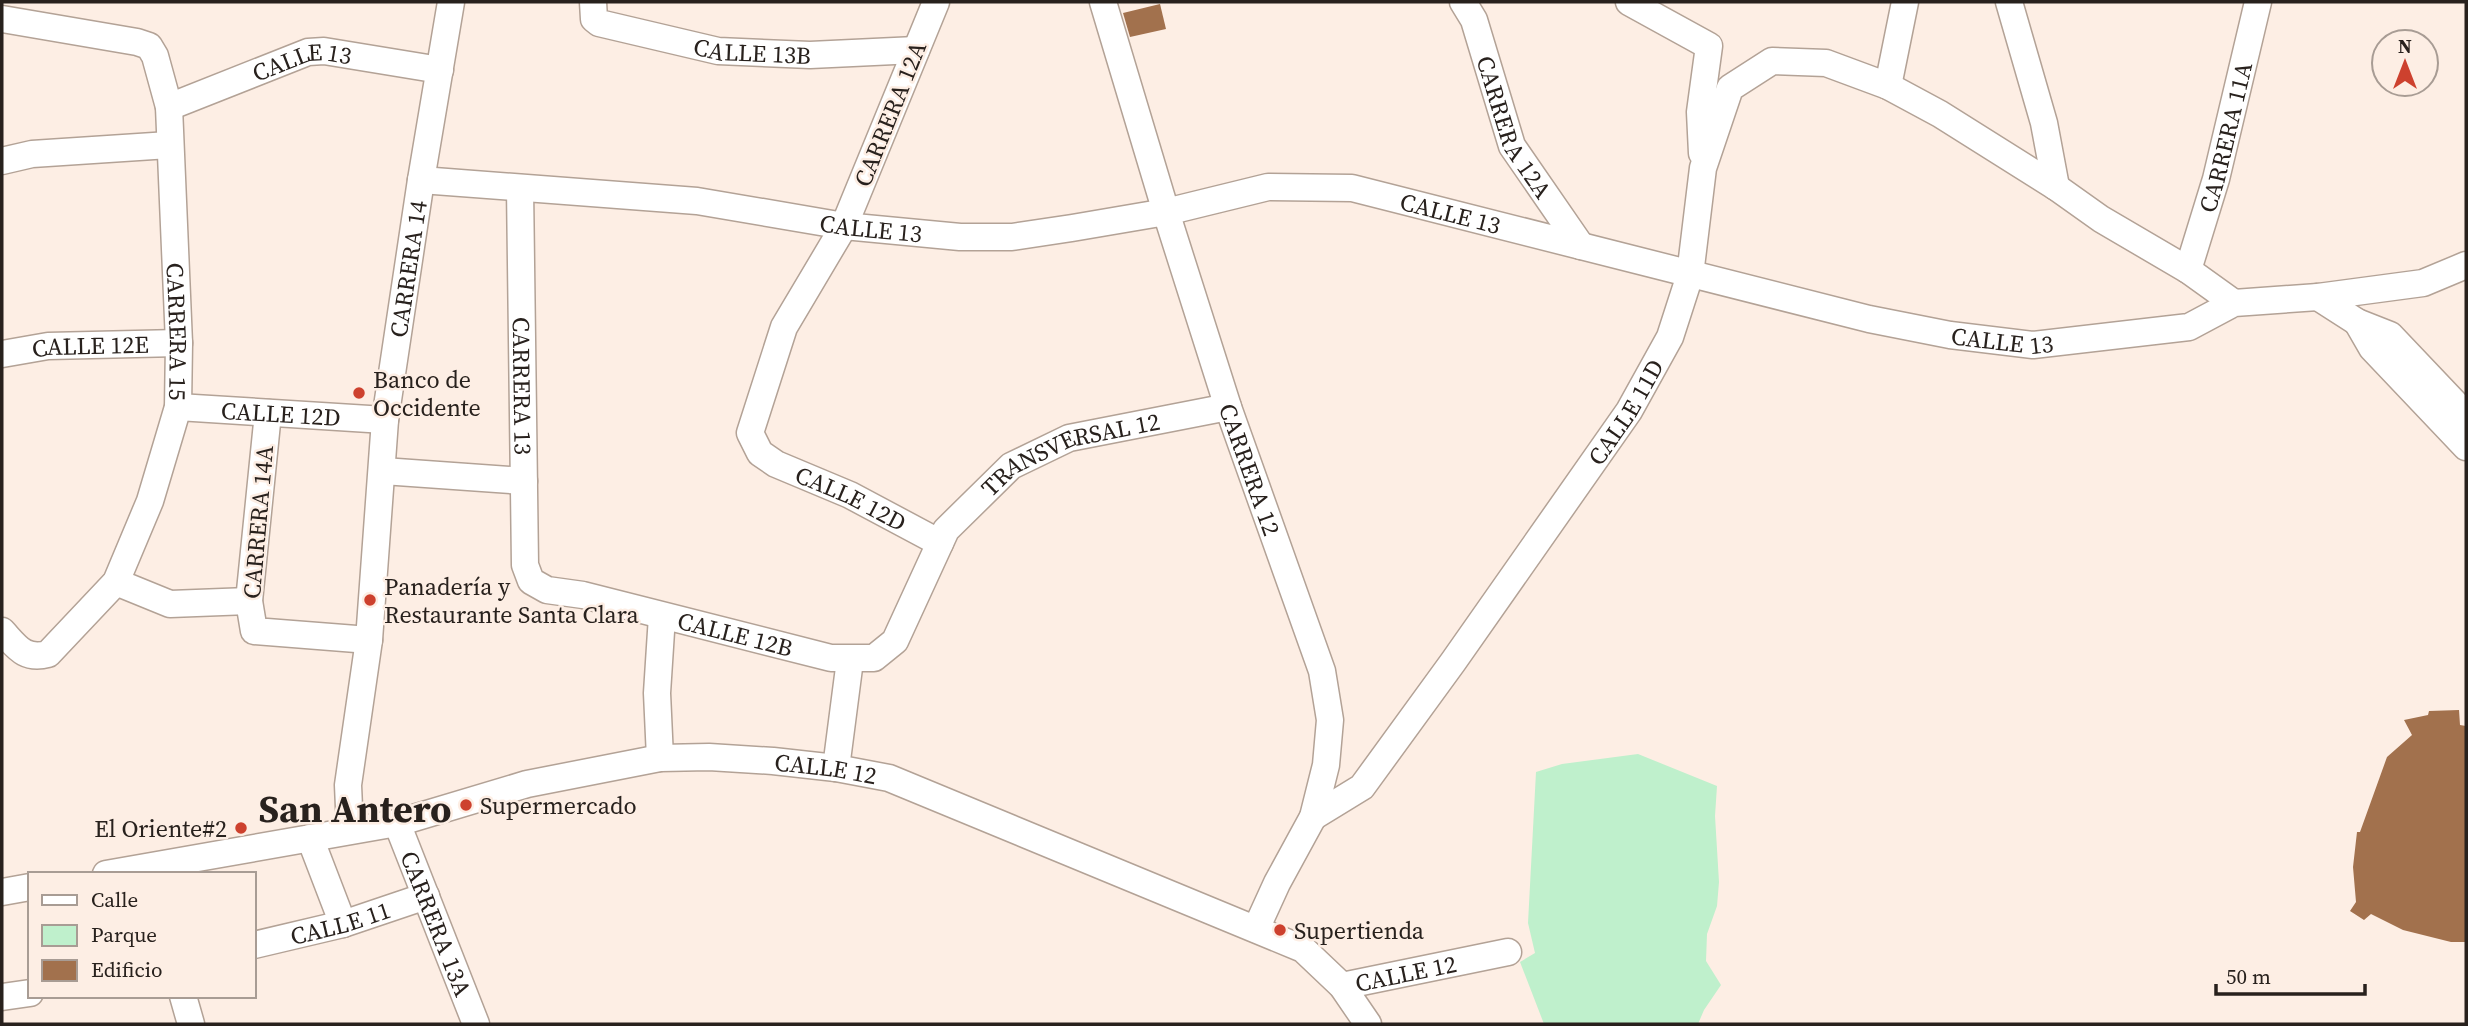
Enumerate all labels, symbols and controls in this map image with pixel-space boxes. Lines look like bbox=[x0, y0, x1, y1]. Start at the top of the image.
north arrow bbox=[2370, 28, 2440, 98]
street label: CALLE 13B bbox=[690, 29, 812, 72]
text: N bbox=[2398, 33, 2412, 59]
street label: CALLE 13 bbox=[247, 34, 354, 89]
street label: CARRERA 12A bbox=[846, 36, 934, 192]
street label: CARRERA 12A bbox=[1469, 52, 1560, 205]
street label: CARRERA 11A bbox=[2190, 59, 2260, 217]
street label: CALLE 13 bbox=[1397, 184, 1504, 242]
street label: CARRERA 14 bbox=[381, 198, 434, 340]
street label: CALLE 13 bbox=[817, 206, 924, 250]
street label: CARRERA 15 bbox=[159, 262, 196, 401]
street label: CARRERA 13 bbox=[505, 317, 540, 455]
street label: CALLE 13 bbox=[1949, 319, 2055, 362]
street label: CALLE 12E bbox=[29, 327, 149, 365]
street label: CALLE 11D bbox=[1580, 353, 1671, 472]
place label: Banco de Occidente bbox=[373, 363, 481, 424]
marker: Banco de Occidente bbox=[351, 385, 367, 401]
street label: CALLE 12D bbox=[220, 393, 342, 434]
street label: CARRERA 12 bbox=[1211, 399, 1289, 540]
street label: TRANSVERSAL 12 bbox=[973, 404, 1162, 503]
street label: CARRERA 14A bbox=[235, 444, 281, 600]
street label: CALLE 12D bbox=[790, 457, 912, 539]
place label: Panadería y Restaurante Santa Clara bbox=[384, 570, 640, 631]
marker: Panadería y Restaurante Santa Clara bbox=[362, 592, 378, 608]
street label: CALLE 12B bbox=[674, 603, 796, 664]
street label: CALLE 12 bbox=[773, 745, 879, 792]
district label: San Antero bbox=[259, 783, 451, 835]
place label: Supermercado bbox=[480, 789, 637, 822]
marker: Supermercado bbox=[458, 797, 474, 813]
place label: El Oriente#2 bbox=[94, 812, 227, 845]
marker: El Oriente#2 bbox=[233, 820, 249, 836]
street label: CARRERA 13A bbox=[393, 846, 480, 1001]
legend bbox=[28, 872, 256, 998]
text: Calle bbox=[91, 885, 138, 914]
street label: CALLE 11 bbox=[287, 893, 395, 952]
place label: Supertienda bbox=[1294, 914, 1425, 947]
text: Parque bbox=[91, 920, 157, 949]
marker: Supertienda bbox=[1272, 922, 1288, 938]
street label: CALLE 12 bbox=[1352, 946, 1459, 999]
scale bar bbox=[2216, 953, 2365, 997]
text: Edificio bbox=[91, 955, 163, 984]
text: 50 m bbox=[2226, 962, 2271, 991]

